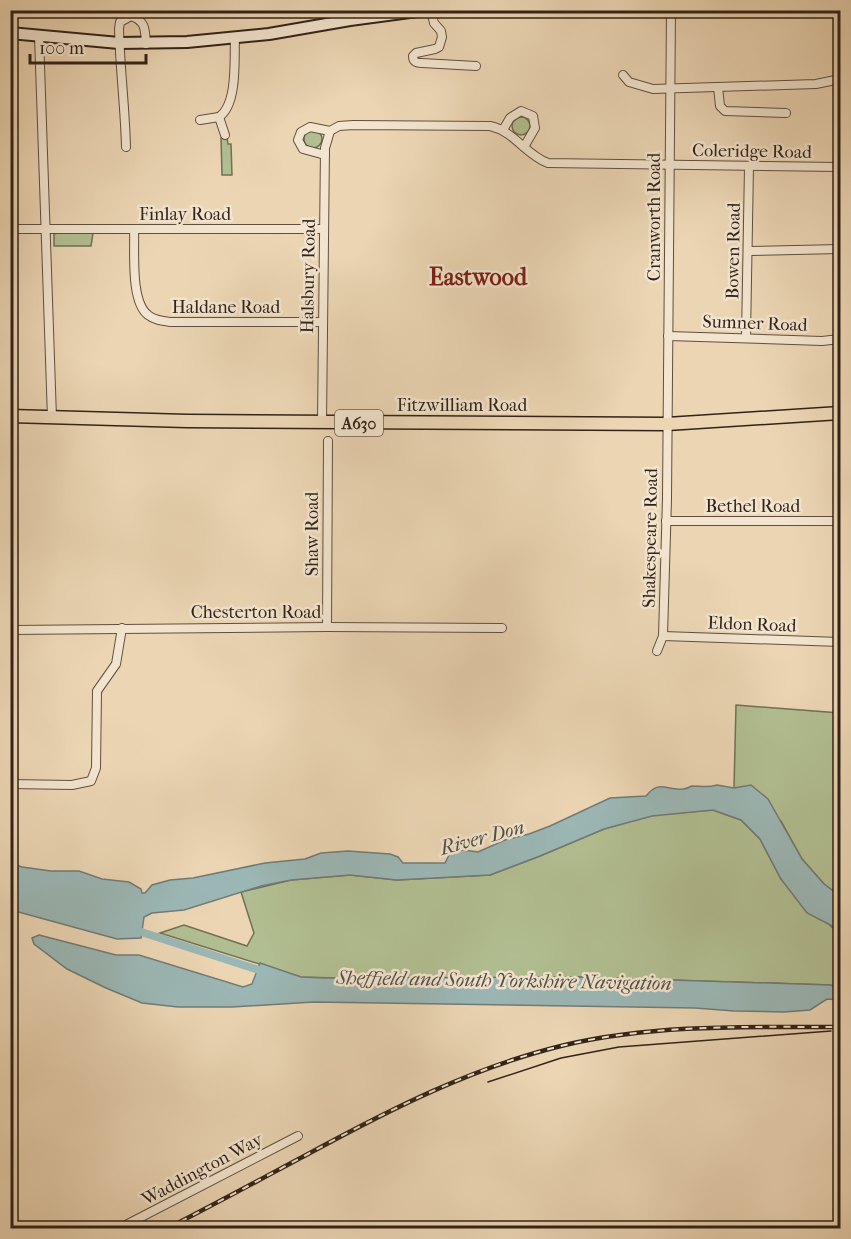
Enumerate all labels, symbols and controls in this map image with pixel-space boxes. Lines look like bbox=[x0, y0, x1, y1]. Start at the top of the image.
scale bar bbox=[30, 27, 146, 65]
text: 100 m bbox=[39, 38, 84, 59]
street label: Coleridge Road bbox=[692, 140, 812, 163]
street label: Cranworth Road bbox=[644, 153, 665, 281]
street label: Bowen Road bbox=[722, 202, 745, 300]
street label: Finlay Road bbox=[139, 204, 231, 225]
street label: Halsbury Road bbox=[297, 218, 320, 334]
district label: Eastwood bbox=[429, 263, 528, 291]
street label: Haldane Road bbox=[172, 297, 281, 318]
street label: Sumner Road bbox=[702, 311, 808, 336]
street label: Fitzwilliam Road bbox=[397, 395, 527, 416]
road number: A630 bbox=[335, 410, 383, 436]
street label: Shakespeare Road bbox=[639, 468, 662, 608]
street label: Shaw Road bbox=[302, 491, 323, 576]
street label: Bethel Road bbox=[706, 496, 801, 517]
street label: Chesterton Road bbox=[191, 602, 321, 623]
street label: Eldon Road bbox=[707, 612, 797, 637]
water label: River Don bbox=[435, 815, 527, 860]
water label: Sheffield and South Yorkshire Navigation bbox=[335, 966, 672, 995]
street label: Waddington Way bbox=[137, 1128, 267, 1211]

